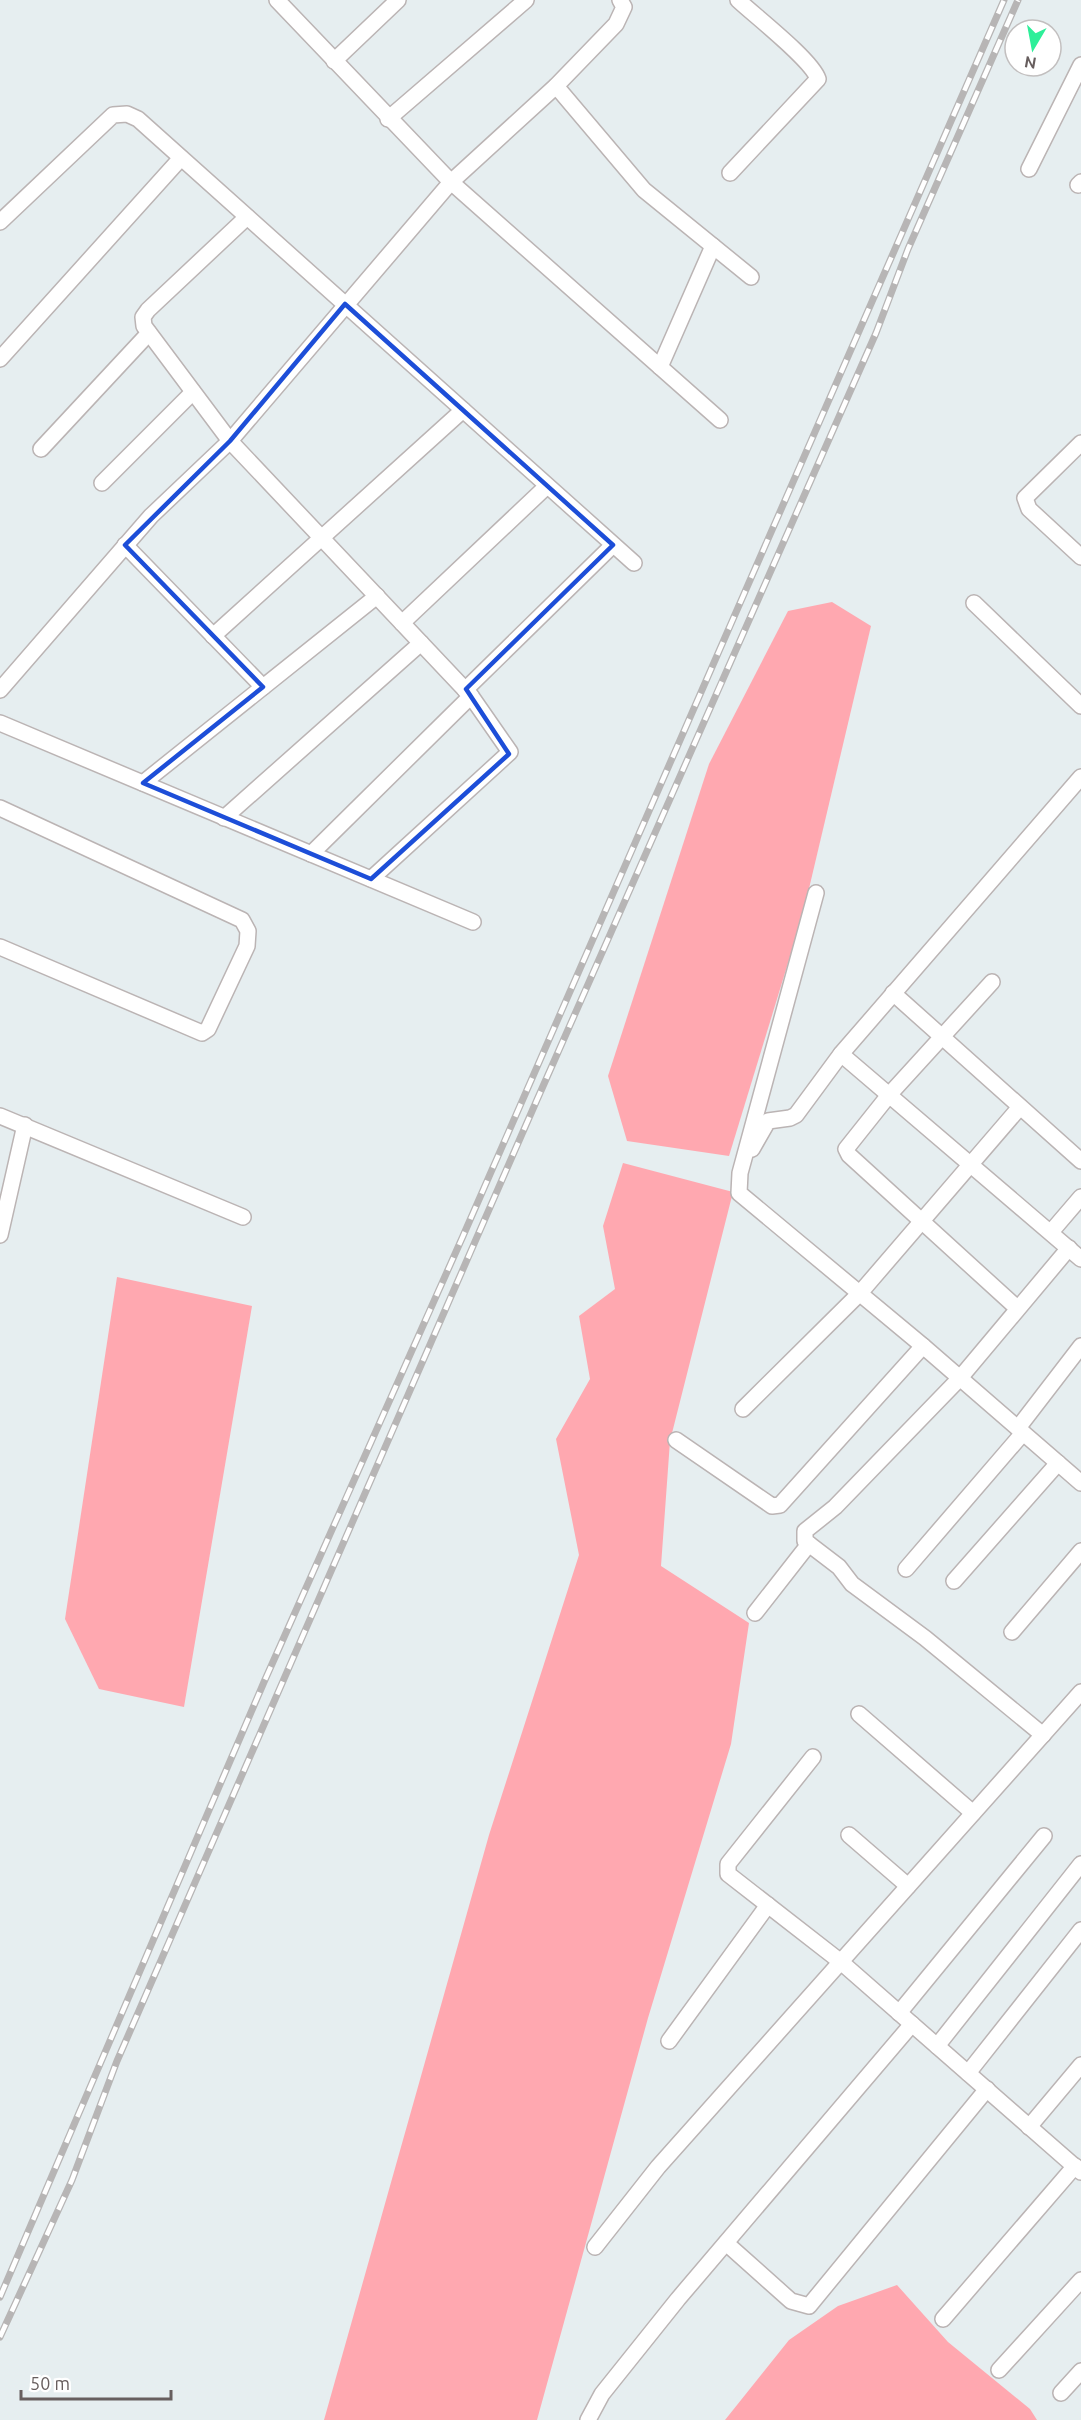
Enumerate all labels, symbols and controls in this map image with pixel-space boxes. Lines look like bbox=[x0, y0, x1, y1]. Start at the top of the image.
north arrow bbox=[1003, 18, 1063, 78]
text: N bbox=[1023, 53, 1038, 73]
scale bar bbox=[21, 2363, 171, 2401]
text: 50 m bbox=[30, 2373, 70, 2393]

